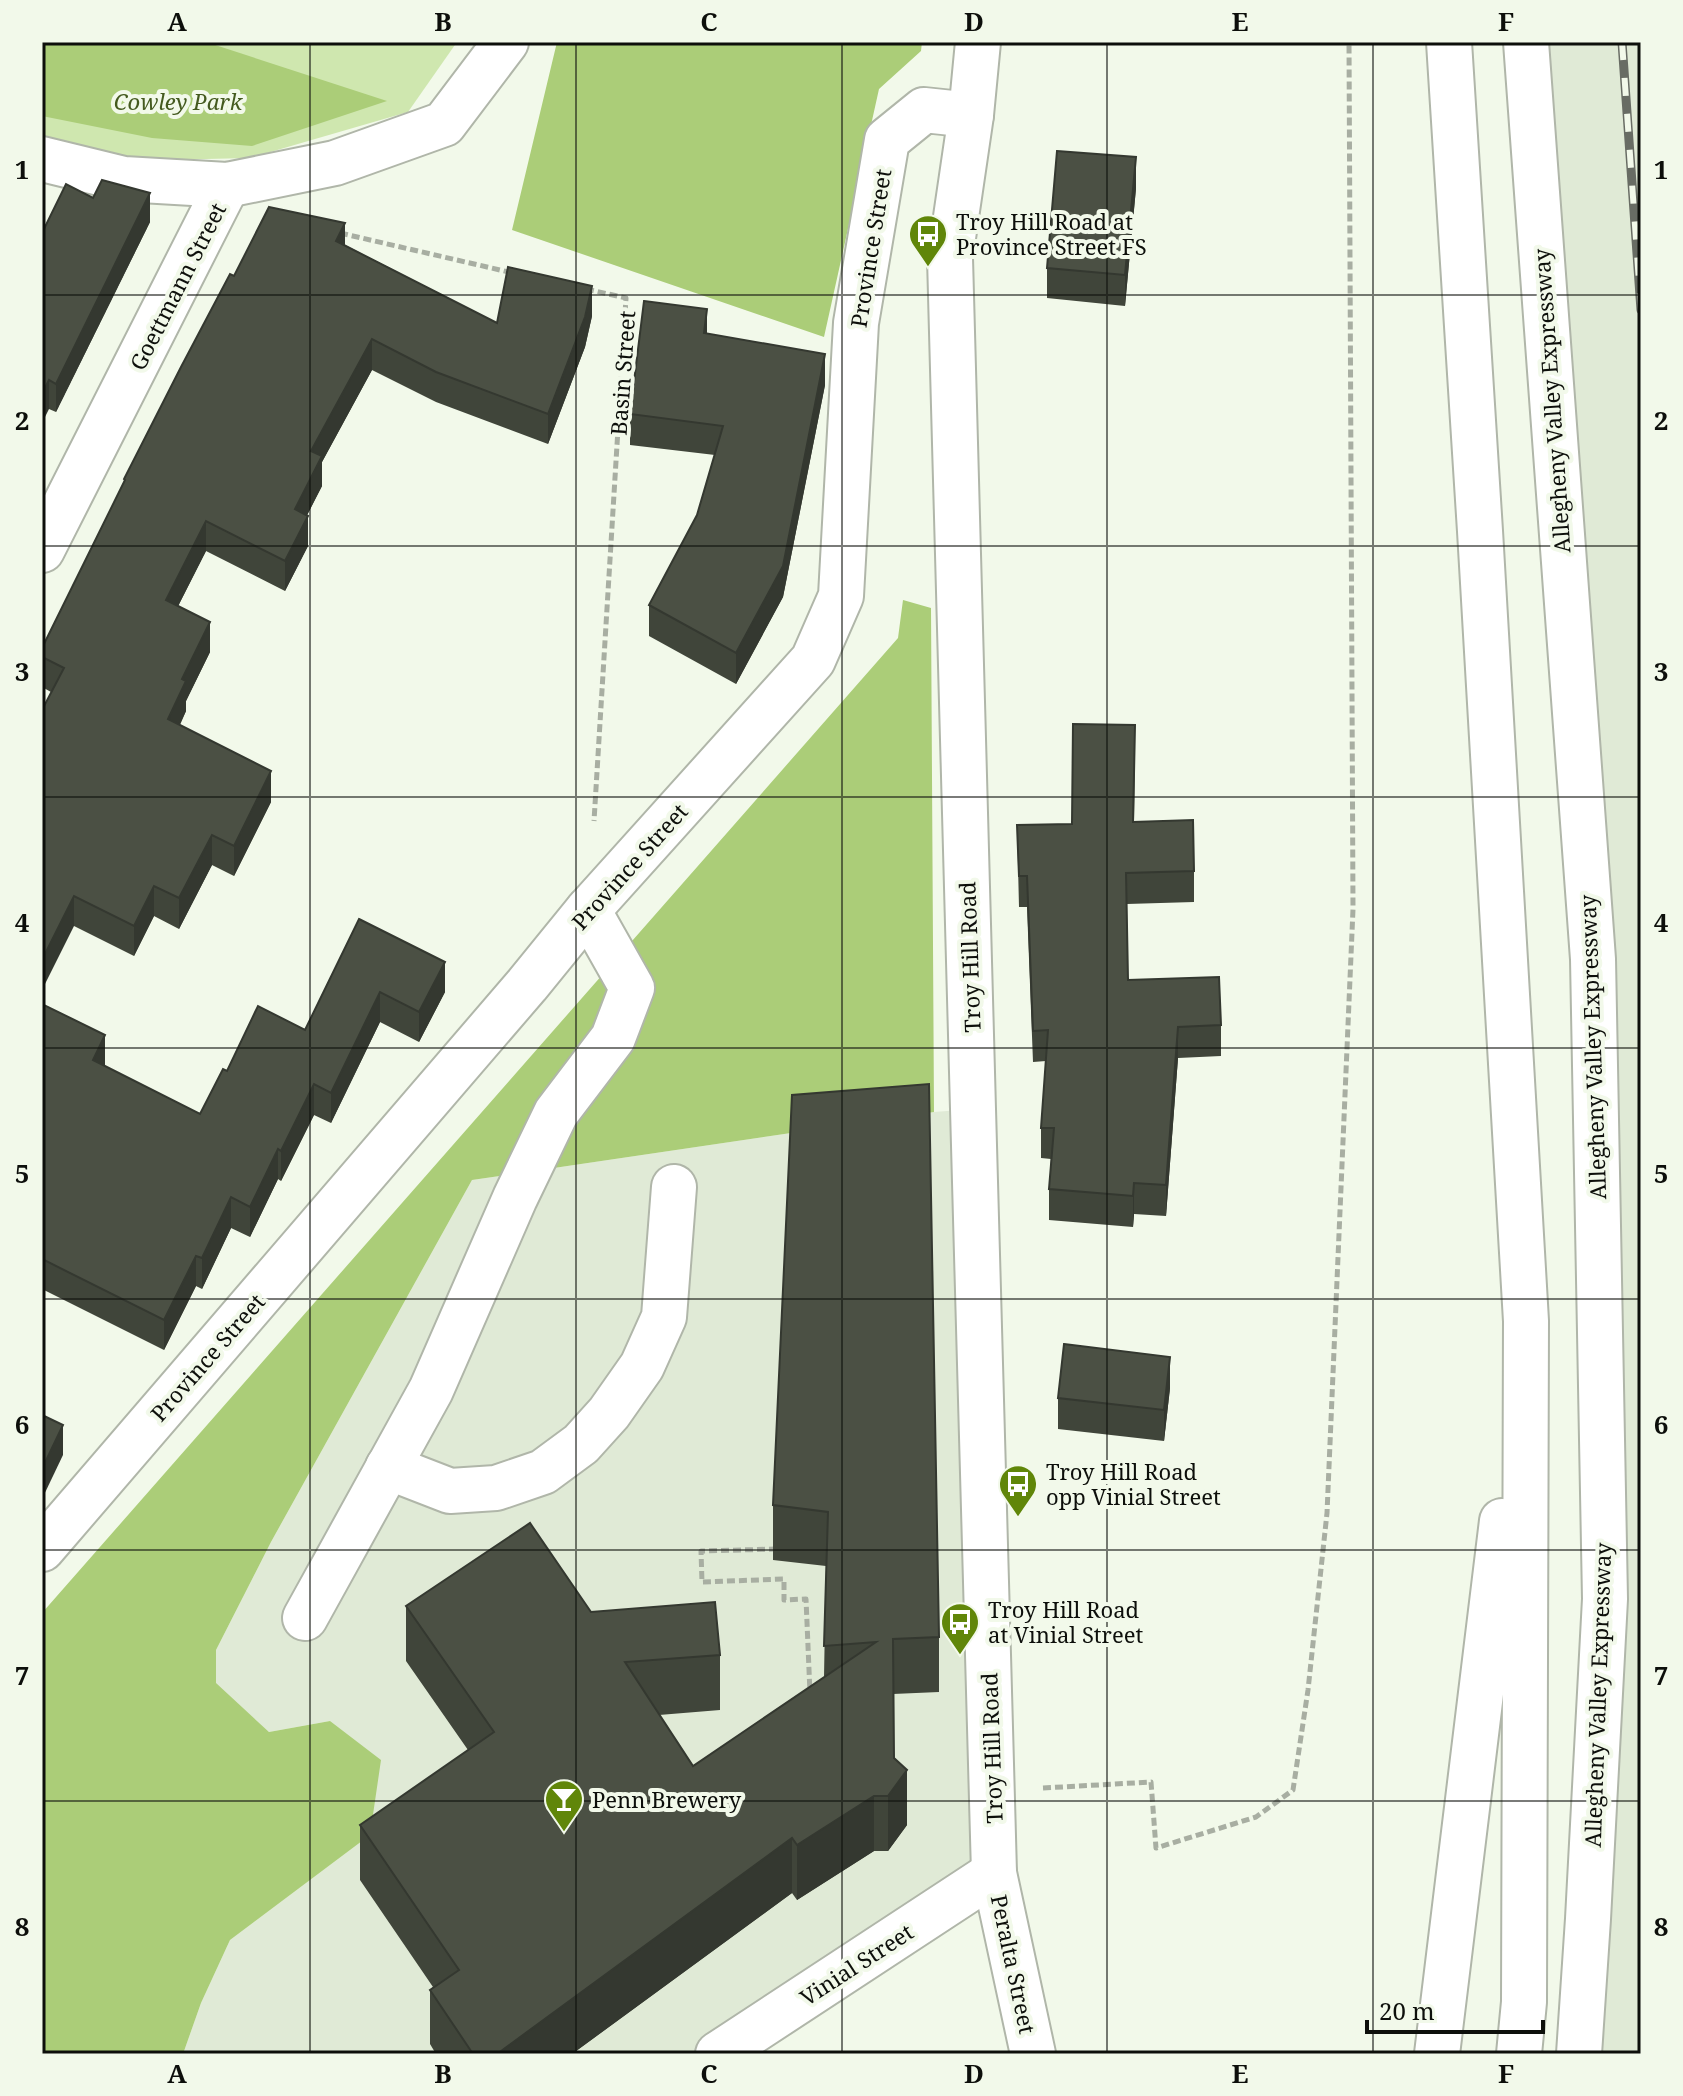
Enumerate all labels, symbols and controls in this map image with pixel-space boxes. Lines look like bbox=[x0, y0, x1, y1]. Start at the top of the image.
text: A bbox=[167, 3, 187, 39]
text: B bbox=[434, 3, 452, 39]
text: C bbox=[700, 3, 718, 39]
text: D bbox=[964, 3, 984, 39]
text: E bbox=[1232, 3, 1249, 39]
text: F bbox=[1498, 3, 1514, 39]
park label: Cowley Park bbox=[114, 86, 244, 116]
text: 1 bbox=[15, 151, 29, 187]
text: 1 bbox=[1654, 151, 1668, 187]
street label: Province Street bbox=[843, 166, 897, 329]
street label: Goettmann Street bbox=[122, 197, 232, 375]
place label: Troy Hill Road at Province Street FS bbox=[956, 206, 1147, 261]
bus stop icon: Troy Hill Road at Province Street FS bbox=[907, 213, 949, 268]
street label: Allegheny Valley Expressway bbox=[1525, 247, 1577, 554]
street label: Basin Street bbox=[603, 309, 641, 436]
text: 2 bbox=[15, 402, 29, 438]
text: 2 bbox=[1654, 402, 1668, 438]
text: 3 bbox=[15, 653, 29, 689]
text: 3 bbox=[1654, 653, 1668, 689]
street label: Province Street bbox=[564, 796, 694, 935]
street label: Troy Hill Road bbox=[951, 880, 987, 1033]
street label: Allegheny Valley Expressway bbox=[1572, 893, 1612, 1200]
text: 4 bbox=[15, 904, 30, 940]
text: 4 bbox=[1654, 904, 1669, 940]
text: 5 bbox=[15, 1155, 29, 1191]
text: 5 bbox=[1654, 1155, 1668, 1191]
street label: Province Street bbox=[143, 1287, 271, 1427]
text: 6 bbox=[15, 1406, 29, 1442]
text: 6 bbox=[1654, 1406, 1668, 1442]
place label: Troy Hill Road opp Vinial Street bbox=[1046, 1456, 1221, 1511]
bus stop icon: Troy Hill Road opp Vinial Street bbox=[997, 1463, 1039, 1518]
street label: Allegheny Valley Expressway bbox=[1577, 1541, 1617, 1848]
place label: Troy Hill Road at Vinial Street bbox=[988, 1594, 1144, 1649]
bus stop icon: Troy Hill Road at Vinial Street bbox=[939, 1601, 981, 1656]
text: 7 bbox=[15, 1657, 29, 1693]
text: 7 bbox=[1654, 1657, 1668, 1693]
street label: Troy Hill Road bbox=[973, 1671, 1009, 1824]
bar icon: Penn Brewery bbox=[543, 1778, 585, 1833]
place label: Penn Brewery bbox=[592, 1784, 742, 1814]
street label: Peralta Street bbox=[985, 1892, 1043, 2037]
text: 8 bbox=[15, 1908, 29, 1944]
text: 8 bbox=[1654, 1908, 1668, 1944]
street label: Vinial Street bbox=[794, 1916, 919, 2012]
scale bar bbox=[1367, 1984, 1543, 2034]
text: 20 m bbox=[1379, 1994, 1435, 2027]
text: A bbox=[167, 2055, 187, 2091]
text: B bbox=[434, 2055, 452, 2091]
text: C bbox=[700, 2055, 718, 2091]
text: D bbox=[964, 2055, 984, 2091]
text: E bbox=[1232, 2055, 1249, 2091]
text: F bbox=[1498, 2055, 1514, 2091]

